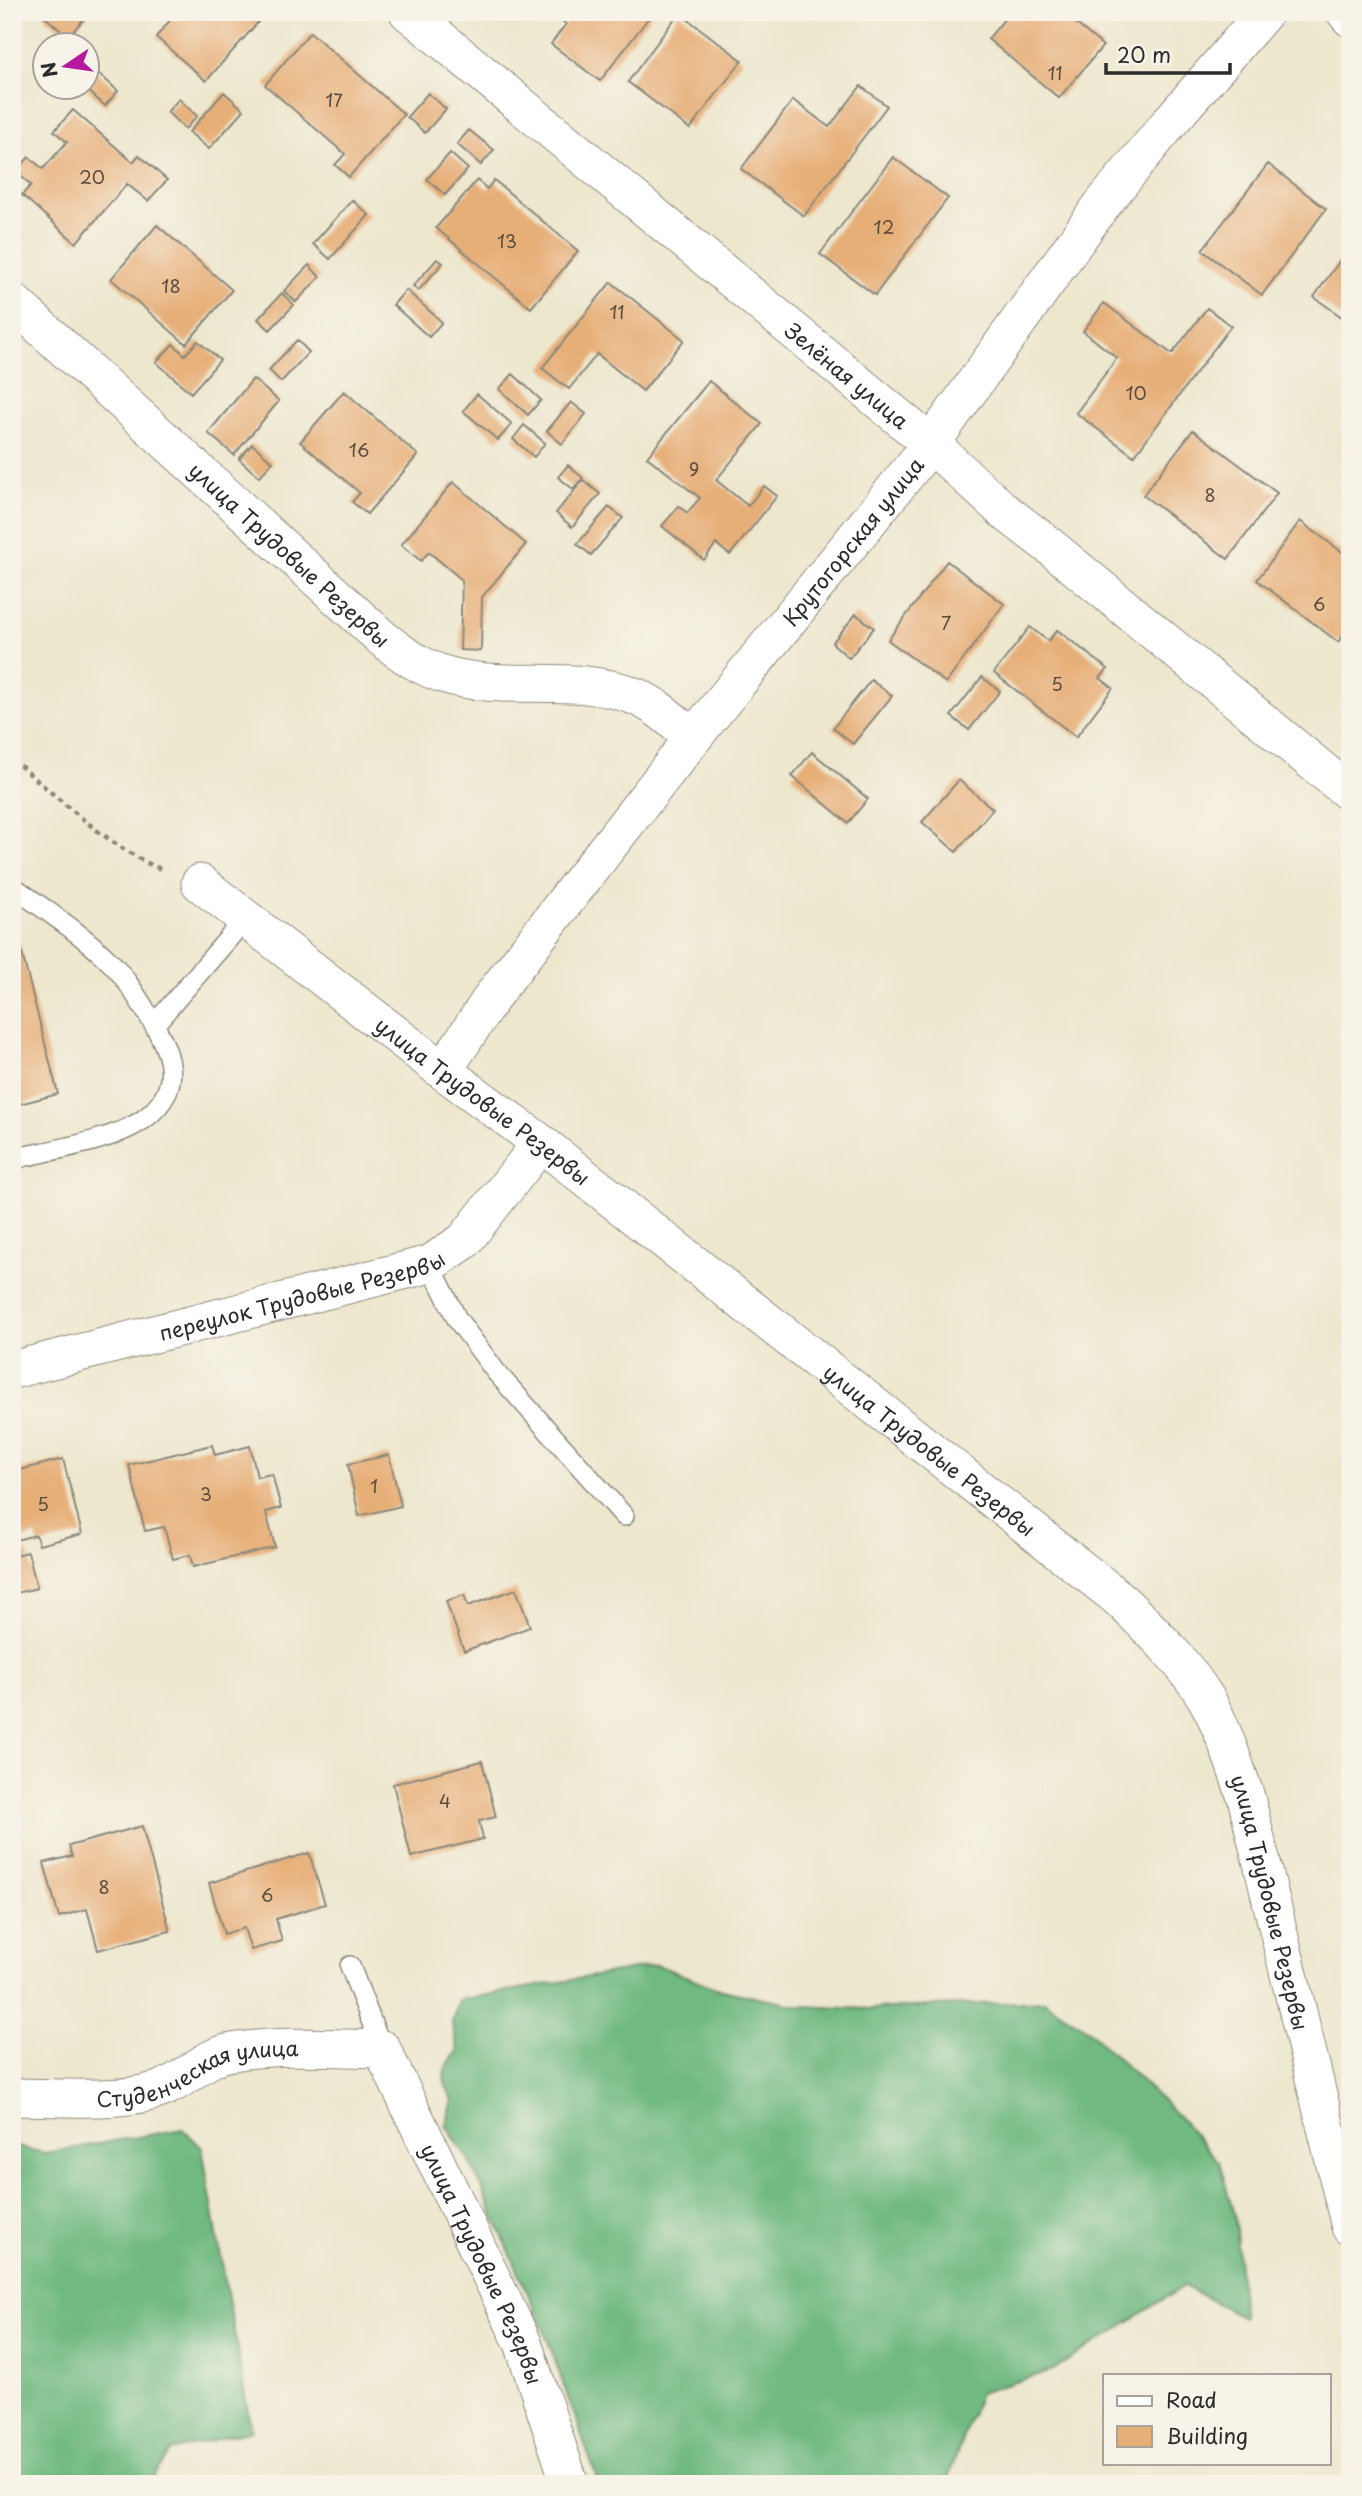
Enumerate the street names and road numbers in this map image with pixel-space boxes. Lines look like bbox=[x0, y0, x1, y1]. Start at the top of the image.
street label: Зелёная улица bbox=[778, 314, 917, 436]
street label: Крутогорская улица bbox=[774, 449, 931, 633]
street label: улица Трудовые Резервы bbox=[182, 454, 398, 654]
street label: улица Трудовые Резервы bbox=[369, 1008, 598, 1192]
street label: переулок Трудовые Резервы bbox=[155, 1242, 451, 1348]
street label: улица Трудовые Резервы bbox=[817, 1356, 1043, 1543]
street label: улица Трудовые Резервы bbox=[1223, 1770, 1318, 2033]
street label: Студенческая улица bbox=[96, 2031, 300, 2114]
street label: улица Трудовые Резервы bbox=[413, 2138, 552, 2388]

